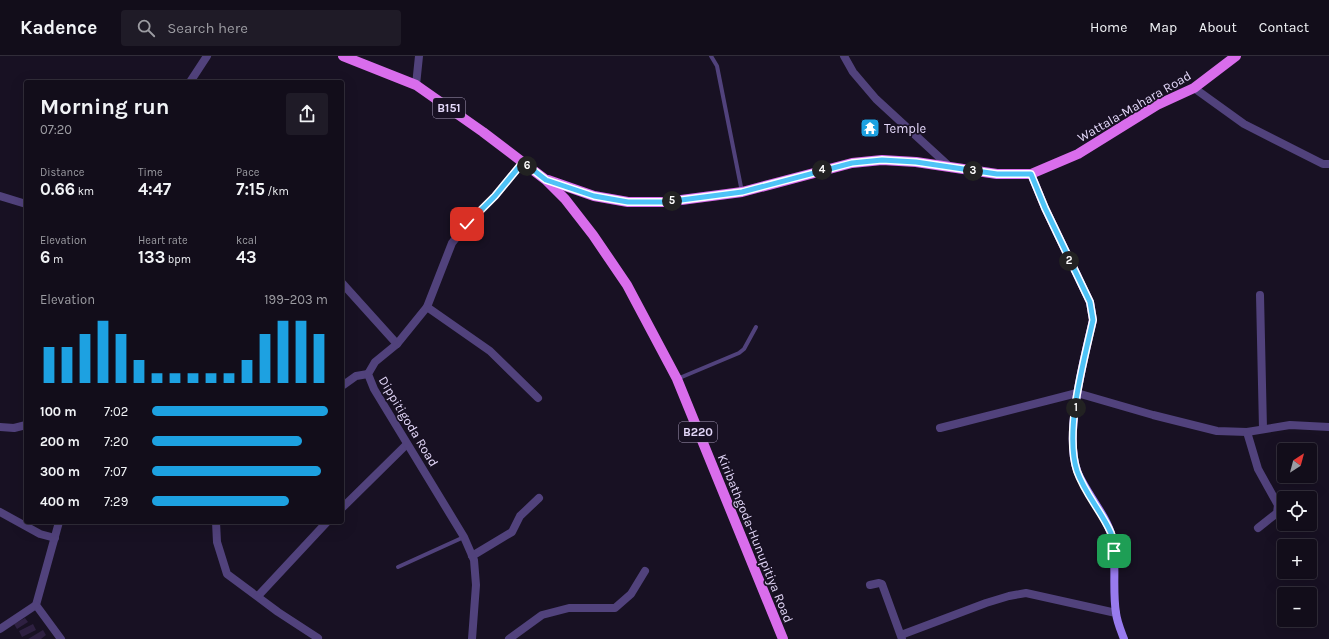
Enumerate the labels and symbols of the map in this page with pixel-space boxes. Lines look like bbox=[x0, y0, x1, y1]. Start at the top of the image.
street label: Wattala-Mahara Road bbox=[1075, 68, 1194, 145]
road number: B151 bbox=[433, 98, 465, 118]
temple icon: Temple bbox=[859, 117, 881, 139]
place label: Temple bbox=[884, 121, 927, 136]
pin: 6 bbox=[517, 156, 537, 176]
pin: 4 bbox=[812, 160, 832, 180]
pin: 3 bbox=[963, 161, 983, 181]
pin: 5 bbox=[662, 191, 682, 211]
pin bbox=[450, 207, 484, 241]
pin: 2 bbox=[1059, 251, 1079, 271]
street label: Dippitigoda Road bbox=[376, 373, 441, 469]
pin: 1 bbox=[1066, 398, 1086, 418]
road number: B220 bbox=[679, 422, 717, 442]
north arrow bbox=[1277, 443, 1317, 483]
street label: Kiribathgoda-Hunupitiya Road bbox=[715, 452, 796, 625]
pin bbox=[1097, 534, 1131, 568]

